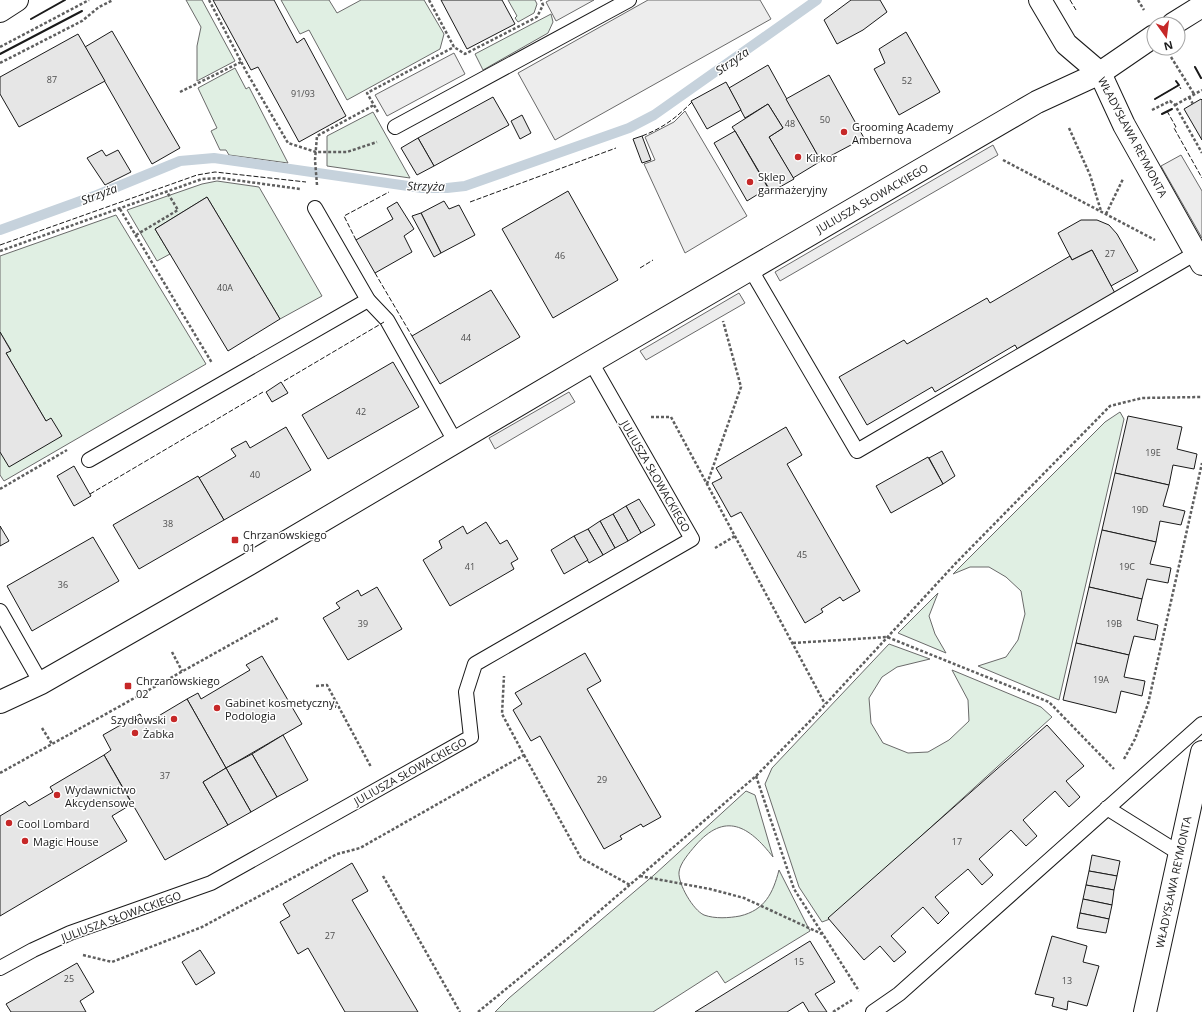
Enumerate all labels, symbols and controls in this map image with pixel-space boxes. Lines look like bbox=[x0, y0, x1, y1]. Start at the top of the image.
north arrow bbox=[1146, 16, 1186, 56]
text: N bbox=[1162, 38, 1175, 55]
water label: Strzyża bbox=[712, 43, 752, 79]
house number: 87 bbox=[47, 73, 57, 86]
house number: 52 bbox=[902, 74, 912, 87]
street label: WŁADYSŁAWA REYMONTA bbox=[1095, 74, 1171, 200]
house number: 91/93 bbox=[291, 87, 315, 100]
house number: 50 bbox=[820, 113, 830, 126]
house number: 48 bbox=[785, 117, 795, 130]
place label: Grooming Academy Ambernova bbox=[852, 119, 954, 147]
marker: Grooming Academy Ambernova bbox=[839, 127, 849, 137]
place label: Kirkor bbox=[806, 150, 837, 165]
marker: Kirkor bbox=[793, 152, 803, 162]
street label: JULIUSZA SŁOWACKIEGO bbox=[812, 160, 931, 237]
place label: Sklep garmażeryjny bbox=[758, 169, 828, 197]
water label: Strzyża bbox=[407, 177, 445, 195]
marker: Sklep garmażeryjny bbox=[745, 177, 755, 187]
water label: Strzyża bbox=[78, 179, 120, 209]
house number: 27 bbox=[1105, 247, 1115, 260]
house number: 46 bbox=[555, 249, 565, 262]
house number: 40A bbox=[217, 281, 233, 294]
house number: 44 bbox=[461, 331, 471, 344]
house number: 42 bbox=[356, 405, 366, 418]
street label: JULIUSZA SŁOWACKIEGO bbox=[617, 416, 694, 535]
house number: 19E bbox=[1145, 446, 1161, 459]
house number: 40 bbox=[250, 468, 260, 481]
house number: 19D bbox=[1132, 503, 1148, 516]
house number: 38 bbox=[163, 517, 173, 530]
place label: Chrzanowskiego 01 bbox=[243, 527, 327, 555]
marker: Chrzanowskiego 01 bbox=[230, 535, 240, 545]
house number: 45 bbox=[797, 548, 807, 561]
house number: 41 bbox=[465, 560, 475, 573]
house number: 19C bbox=[1119, 560, 1135, 573]
house number: 36 bbox=[58, 578, 68, 591]
house number: 39 bbox=[358, 617, 368, 630]
house number: 19B bbox=[1106, 617, 1122, 630]
place label: Chrzanowskiego 02 bbox=[136, 673, 220, 701]
house number: 19A bbox=[1093, 673, 1109, 686]
marker: Chrzanowskiego 02 bbox=[123, 681, 133, 691]
place label: Gabinet kosmetyczny, Podologia bbox=[225, 695, 337, 723]
marker: Gabinet kosmetyczny, Podologia bbox=[212, 703, 222, 713]
place label: Szydłowski bbox=[111, 712, 166, 727]
marker: Szydłowski bbox=[169, 714, 179, 724]
place label: Żabka bbox=[143, 726, 174, 741]
marker: Żabka bbox=[130, 728, 140, 738]
street label: JULIUSZA SŁOWACKIEGO bbox=[350, 734, 469, 809]
house number: 37 bbox=[160, 769, 170, 782]
house number: 29 bbox=[597, 773, 607, 786]
place label: Wydawnictwo Akcydensowe bbox=[65, 782, 136, 810]
marker: Wydawnictwo Akcydensowe bbox=[52, 790, 62, 800]
street label: WŁADYSŁAWA REYMONTA bbox=[1152, 815, 1194, 949]
place label: Cool Lombard bbox=[17, 816, 89, 831]
marker: Cool Lombard bbox=[4, 818, 14, 828]
place label: Magic House bbox=[33, 834, 99, 849]
house number: 17 bbox=[952, 835, 962, 848]
marker: Magic House bbox=[20, 836, 30, 846]
street label: JULIUSZA SŁOWACKIEGO bbox=[58, 887, 183, 945]
house number: 27 bbox=[325, 929, 335, 942]
house number: 15 bbox=[794, 955, 804, 968]
house number: 25 bbox=[64, 972, 74, 985]
house number: 13 bbox=[1062, 974, 1072, 987]

